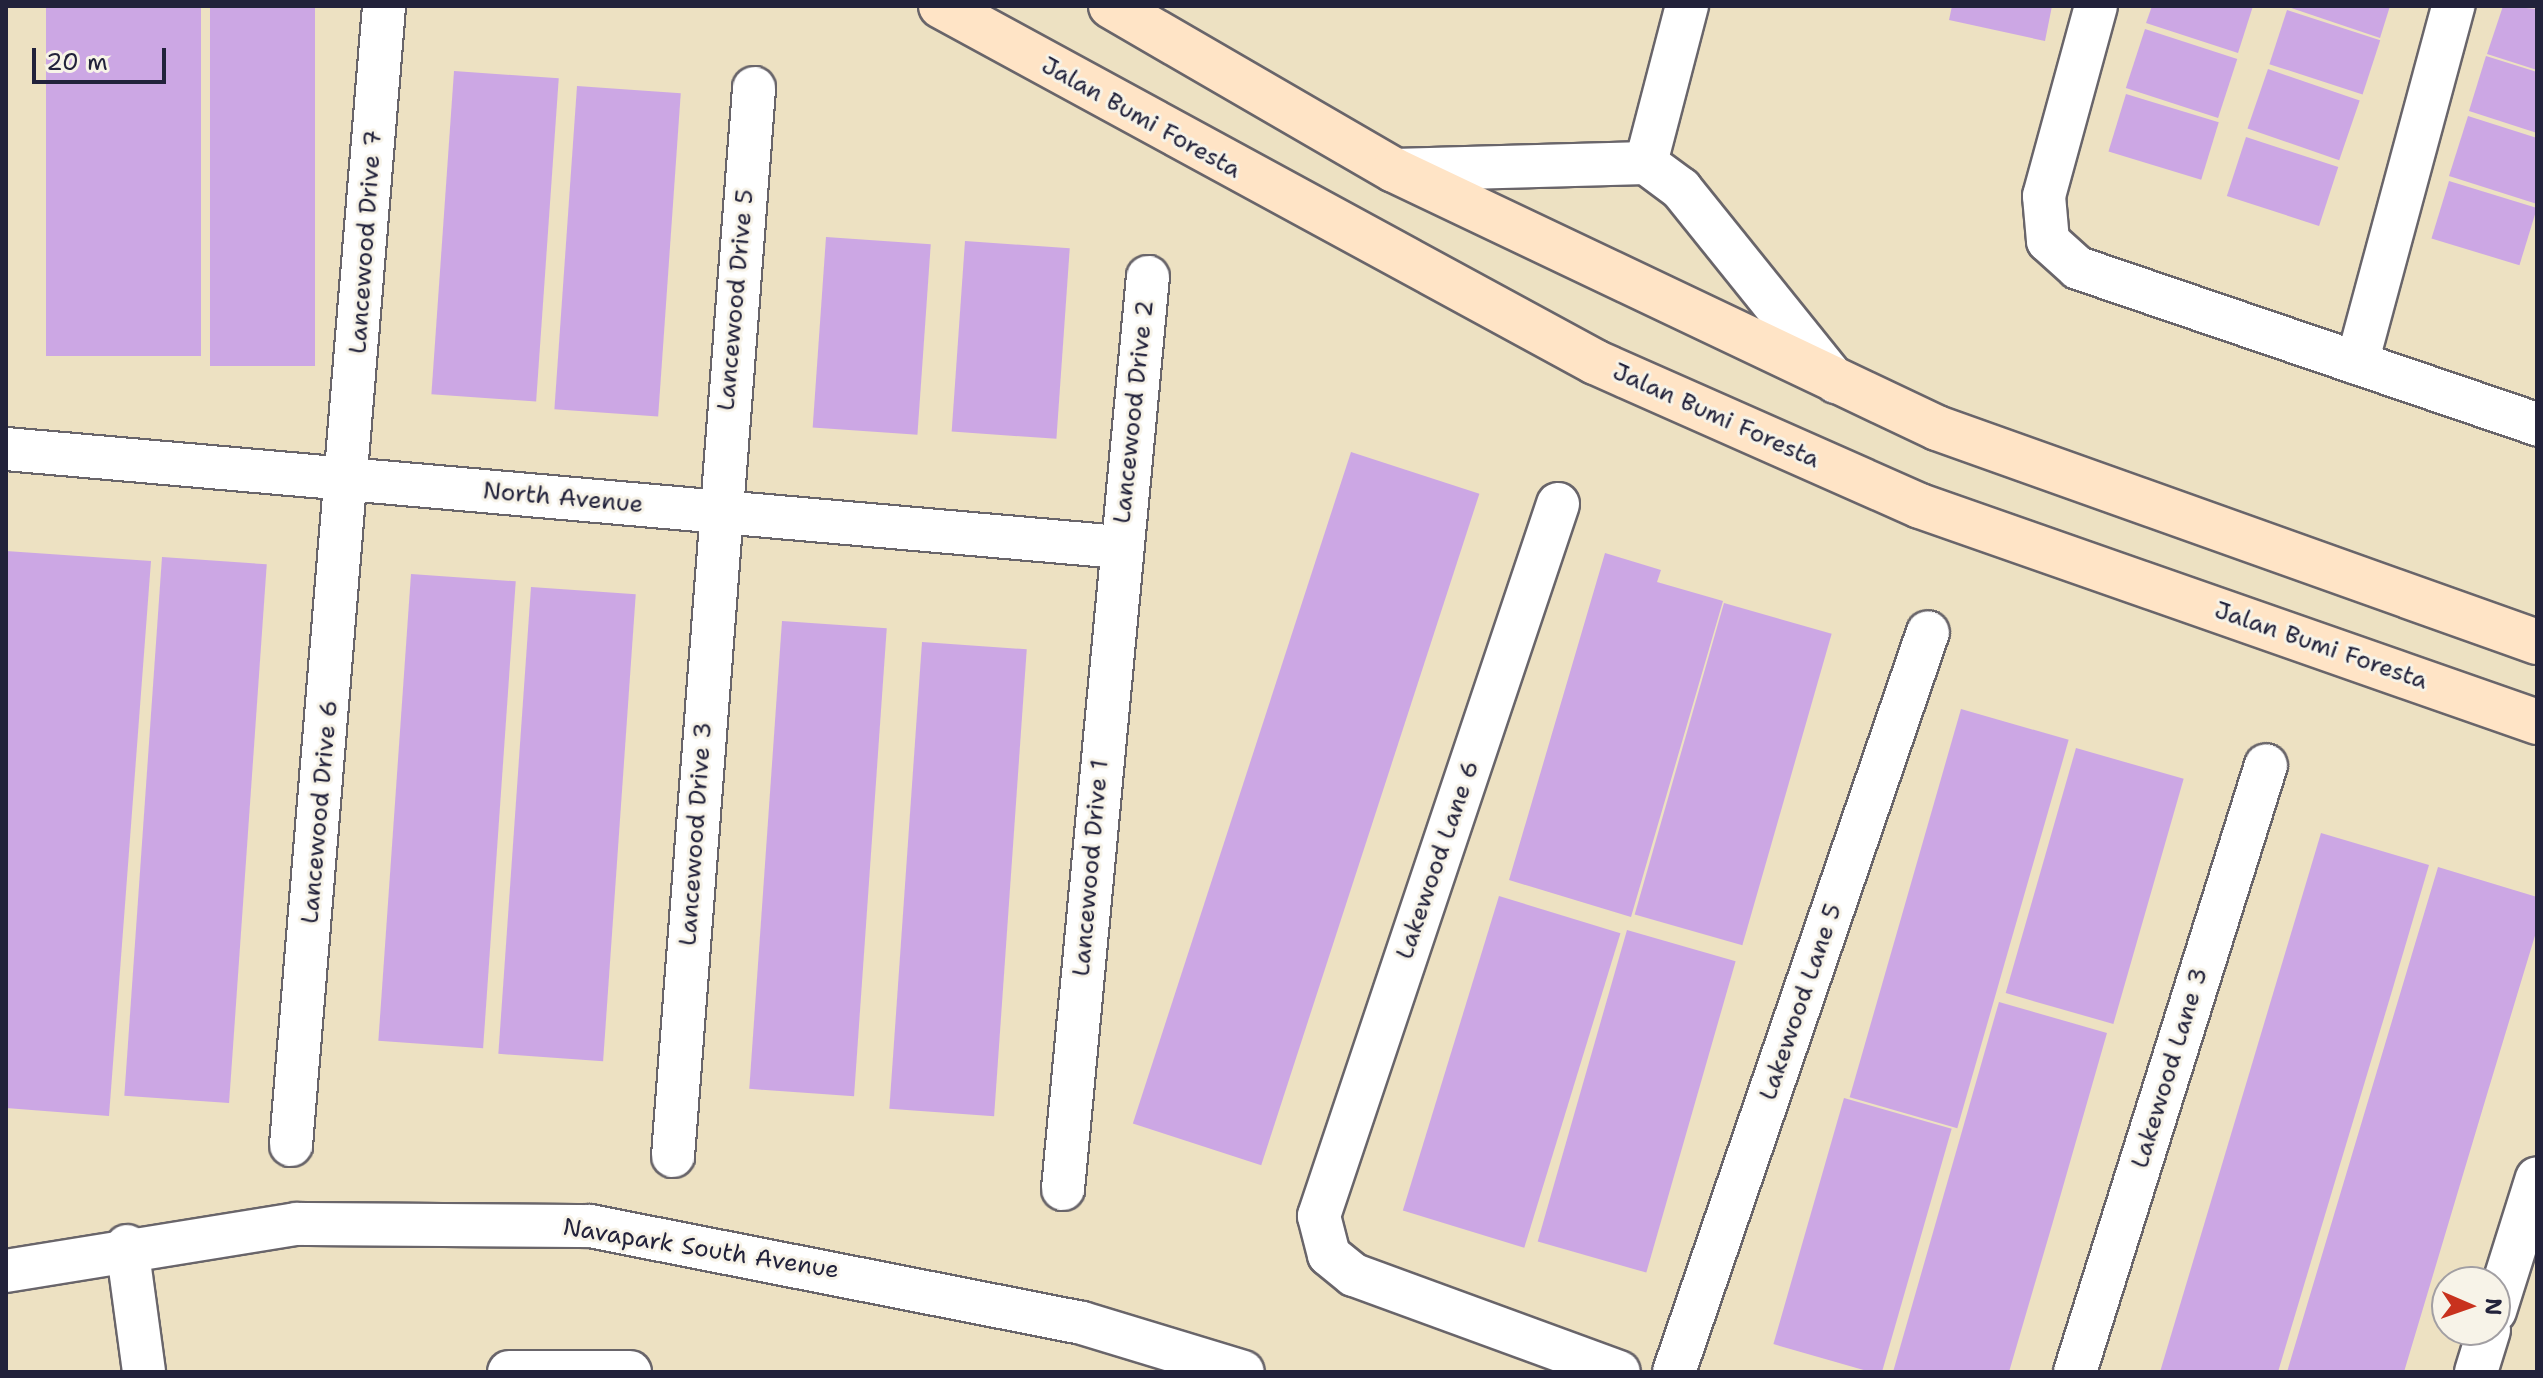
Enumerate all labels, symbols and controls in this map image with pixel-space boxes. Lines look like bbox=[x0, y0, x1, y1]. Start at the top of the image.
scale bar bbox=[36, 32, 170, 82]
text: 20 m bbox=[46, 46, 108, 78]
street label: Jalan Bumi Foresta bbox=[1036, 51, 1246, 185]
street label: Lancewood Drive 7 bbox=[344, 129, 388, 355]
street label: Lancewood Drive 5 bbox=[712, 188, 760, 412]
street label: Lancewood Drive 2 bbox=[1108, 299, 1160, 525]
street label: Jalan Bumi Foresta bbox=[1608, 357, 1824, 475]
street label: North Avenue bbox=[482, 477, 644, 519]
street label: Jalan Bumi Foresta bbox=[2211, 596, 2431, 696]
street label: Lancewood Drive 6 bbox=[296, 699, 344, 925]
street label: Lancewood Drive 3 bbox=[674, 721, 718, 947]
street label: Lakewood Lane 6 bbox=[1391, 757, 1485, 963]
street label: Lancewood Drive 1 bbox=[1067, 758, 1115, 978]
street label: Lakewood Lane 5 bbox=[1754, 900, 1848, 1104]
street label: Lakewood Lane 3 bbox=[2126, 964, 2214, 1172]
street label: Navapark South Avenue bbox=[561, 1213, 841, 1285]
north arrow bbox=[2431, 1266, 2511, 1346]
text: N bbox=[2479, 1298, 2508, 1316]

